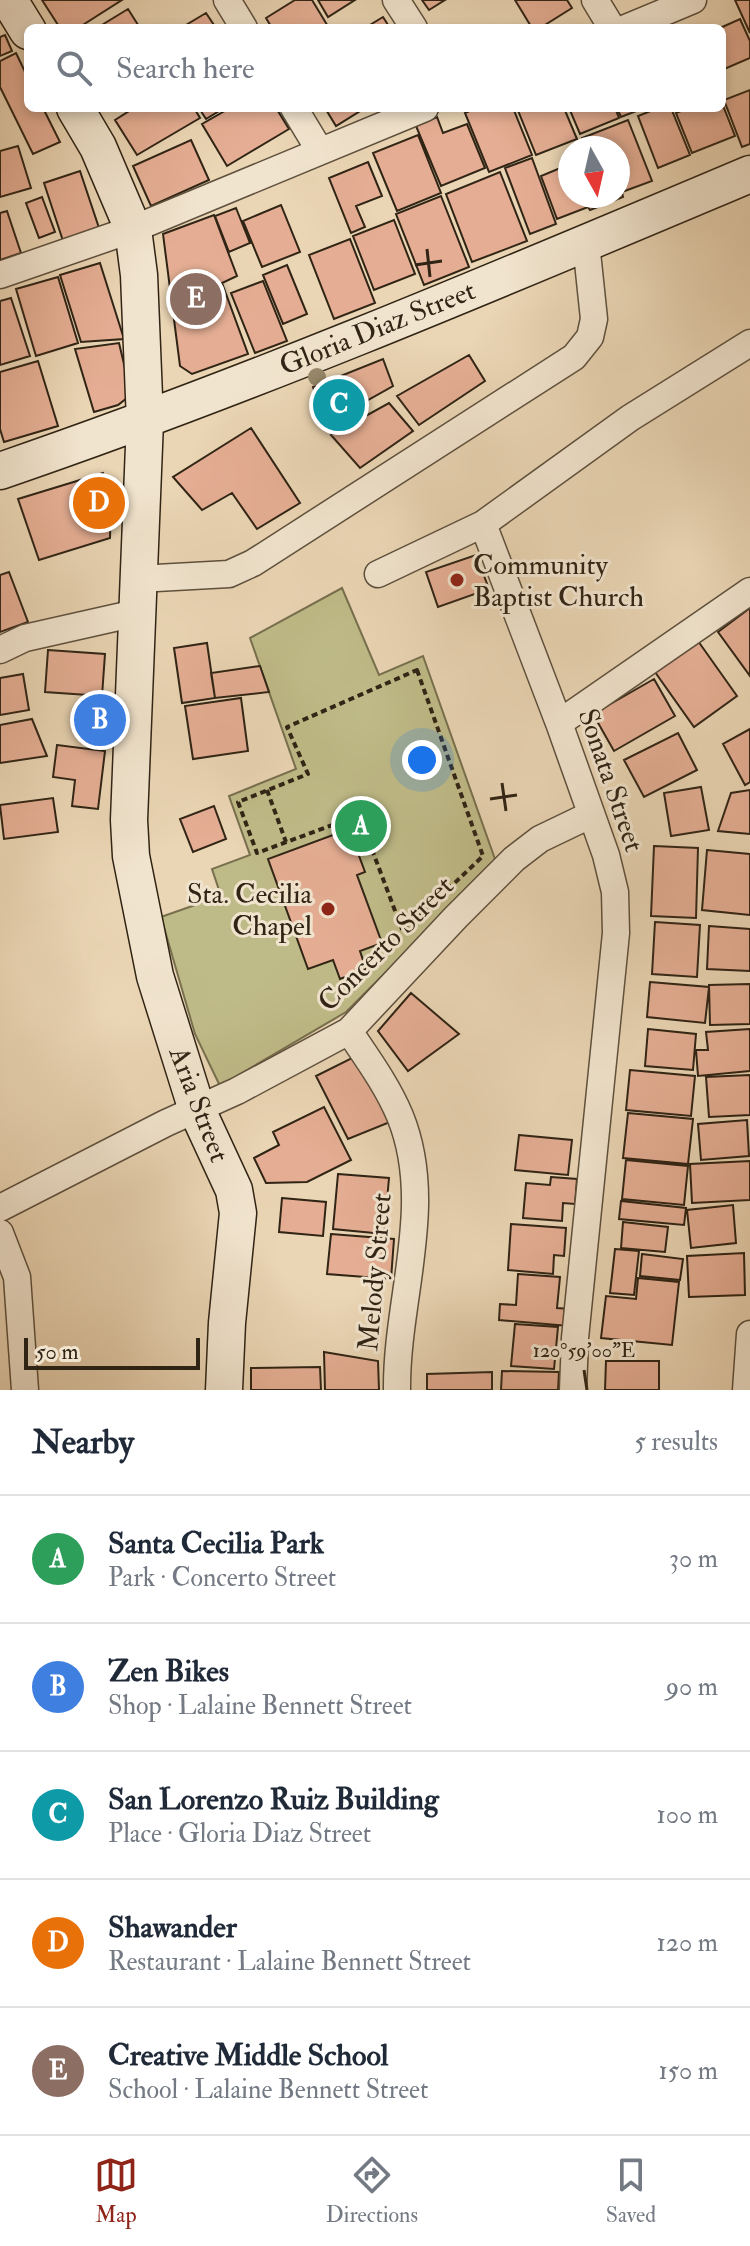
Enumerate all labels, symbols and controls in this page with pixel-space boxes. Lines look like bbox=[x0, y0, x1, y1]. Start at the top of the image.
search box bbox=[24, 24, 726, 112]
icon: search bbox=[52, 46, 96, 90]
text: Search here bbox=[116, 50, 255, 87]
north arrow bbox=[558, 136, 630, 208]
pin: E bbox=[170, 269, 222, 329]
street label: Gloria Diaz Street bbox=[275, 273, 481, 384]
pin: C bbox=[313, 375, 365, 435]
pin: D bbox=[73, 473, 125, 533]
place label: Community Baptist Church bbox=[473, 548, 644, 615]
marker: Community Baptist Church bbox=[448, 571, 466, 589]
pin: B bbox=[74, 690, 126, 750]
street label: Sonata Street bbox=[570, 704, 651, 857]
your location bbox=[402, 740, 442, 780]
pin: A bbox=[335, 796, 387, 856]
street label: Concerto Street bbox=[311, 869, 461, 1019]
place label: Sta. Cecilia Chapel bbox=[187, 877, 312, 944]
marker: Sta. Cecilia Chapel bbox=[319, 900, 337, 918]
street label: Aria Street bbox=[160, 1041, 237, 1167]
street label: Melody Street bbox=[351, 1192, 400, 1353]
scale bar bbox=[24, 1334, 200, 1370]
text: 50 m bbox=[36, 1338, 78, 1366]
text: 120°59'00"E bbox=[533, 1338, 635, 1363]
text: Nearby bbox=[32, 1421, 134, 1464]
text: 5 results bbox=[634, 1426, 718, 1458]
text: Santa Cecilia Park bbox=[108, 1525, 324, 1562]
text: A bbox=[50, 1543, 66, 1575]
text: 30 m bbox=[669, 1543, 718, 1575]
text: Park · Concerto Street bbox=[108, 1562, 336, 1594]
text: Zen Bikes bbox=[108, 1653, 229, 1690]
text: B bbox=[49, 1671, 67, 1703]
text: 90 m bbox=[666, 1671, 718, 1703]
text: Shop · Lalaine Bennett Street bbox=[108, 1690, 412, 1722]
text: San Lorenzo Ruiz Building bbox=[108, 1781, 439, 1818]
text: C bbox=[48, 1799, 68, 1831]
text: 100 m bbox=[657, 1799, 718, 1831]
text: Place · Gloria Diaz Street bbox=[108, 1818, 371, 1850]
text: Shawander bbox=[108, 1909, 237, 1946]
text: D bbox=[47, 1927, 69, 1959]
text: 120 m bbox=[657, 1927, 718, 1959]
text: Restaurant · Lalaine Bennett Street bbox=[108, 1946, 471, 1978]
text: Creative Middle School bbox=[108, 2037, 389, 2074]
text: E bbox=[49, 2055, 67, 2087]
text: 150 m bbox=[659, 2055, 718, 2087]
text: School · Lalaine Bennett Street bbox=[108, 2074, 428, 2106]
tab: Map bbox=[94, 2153, 138, 2229]
tab: Directions bbox=[326, 2153, 418, 2229]
tab: Saved bbox=[606, 2153, 656, 2229]

